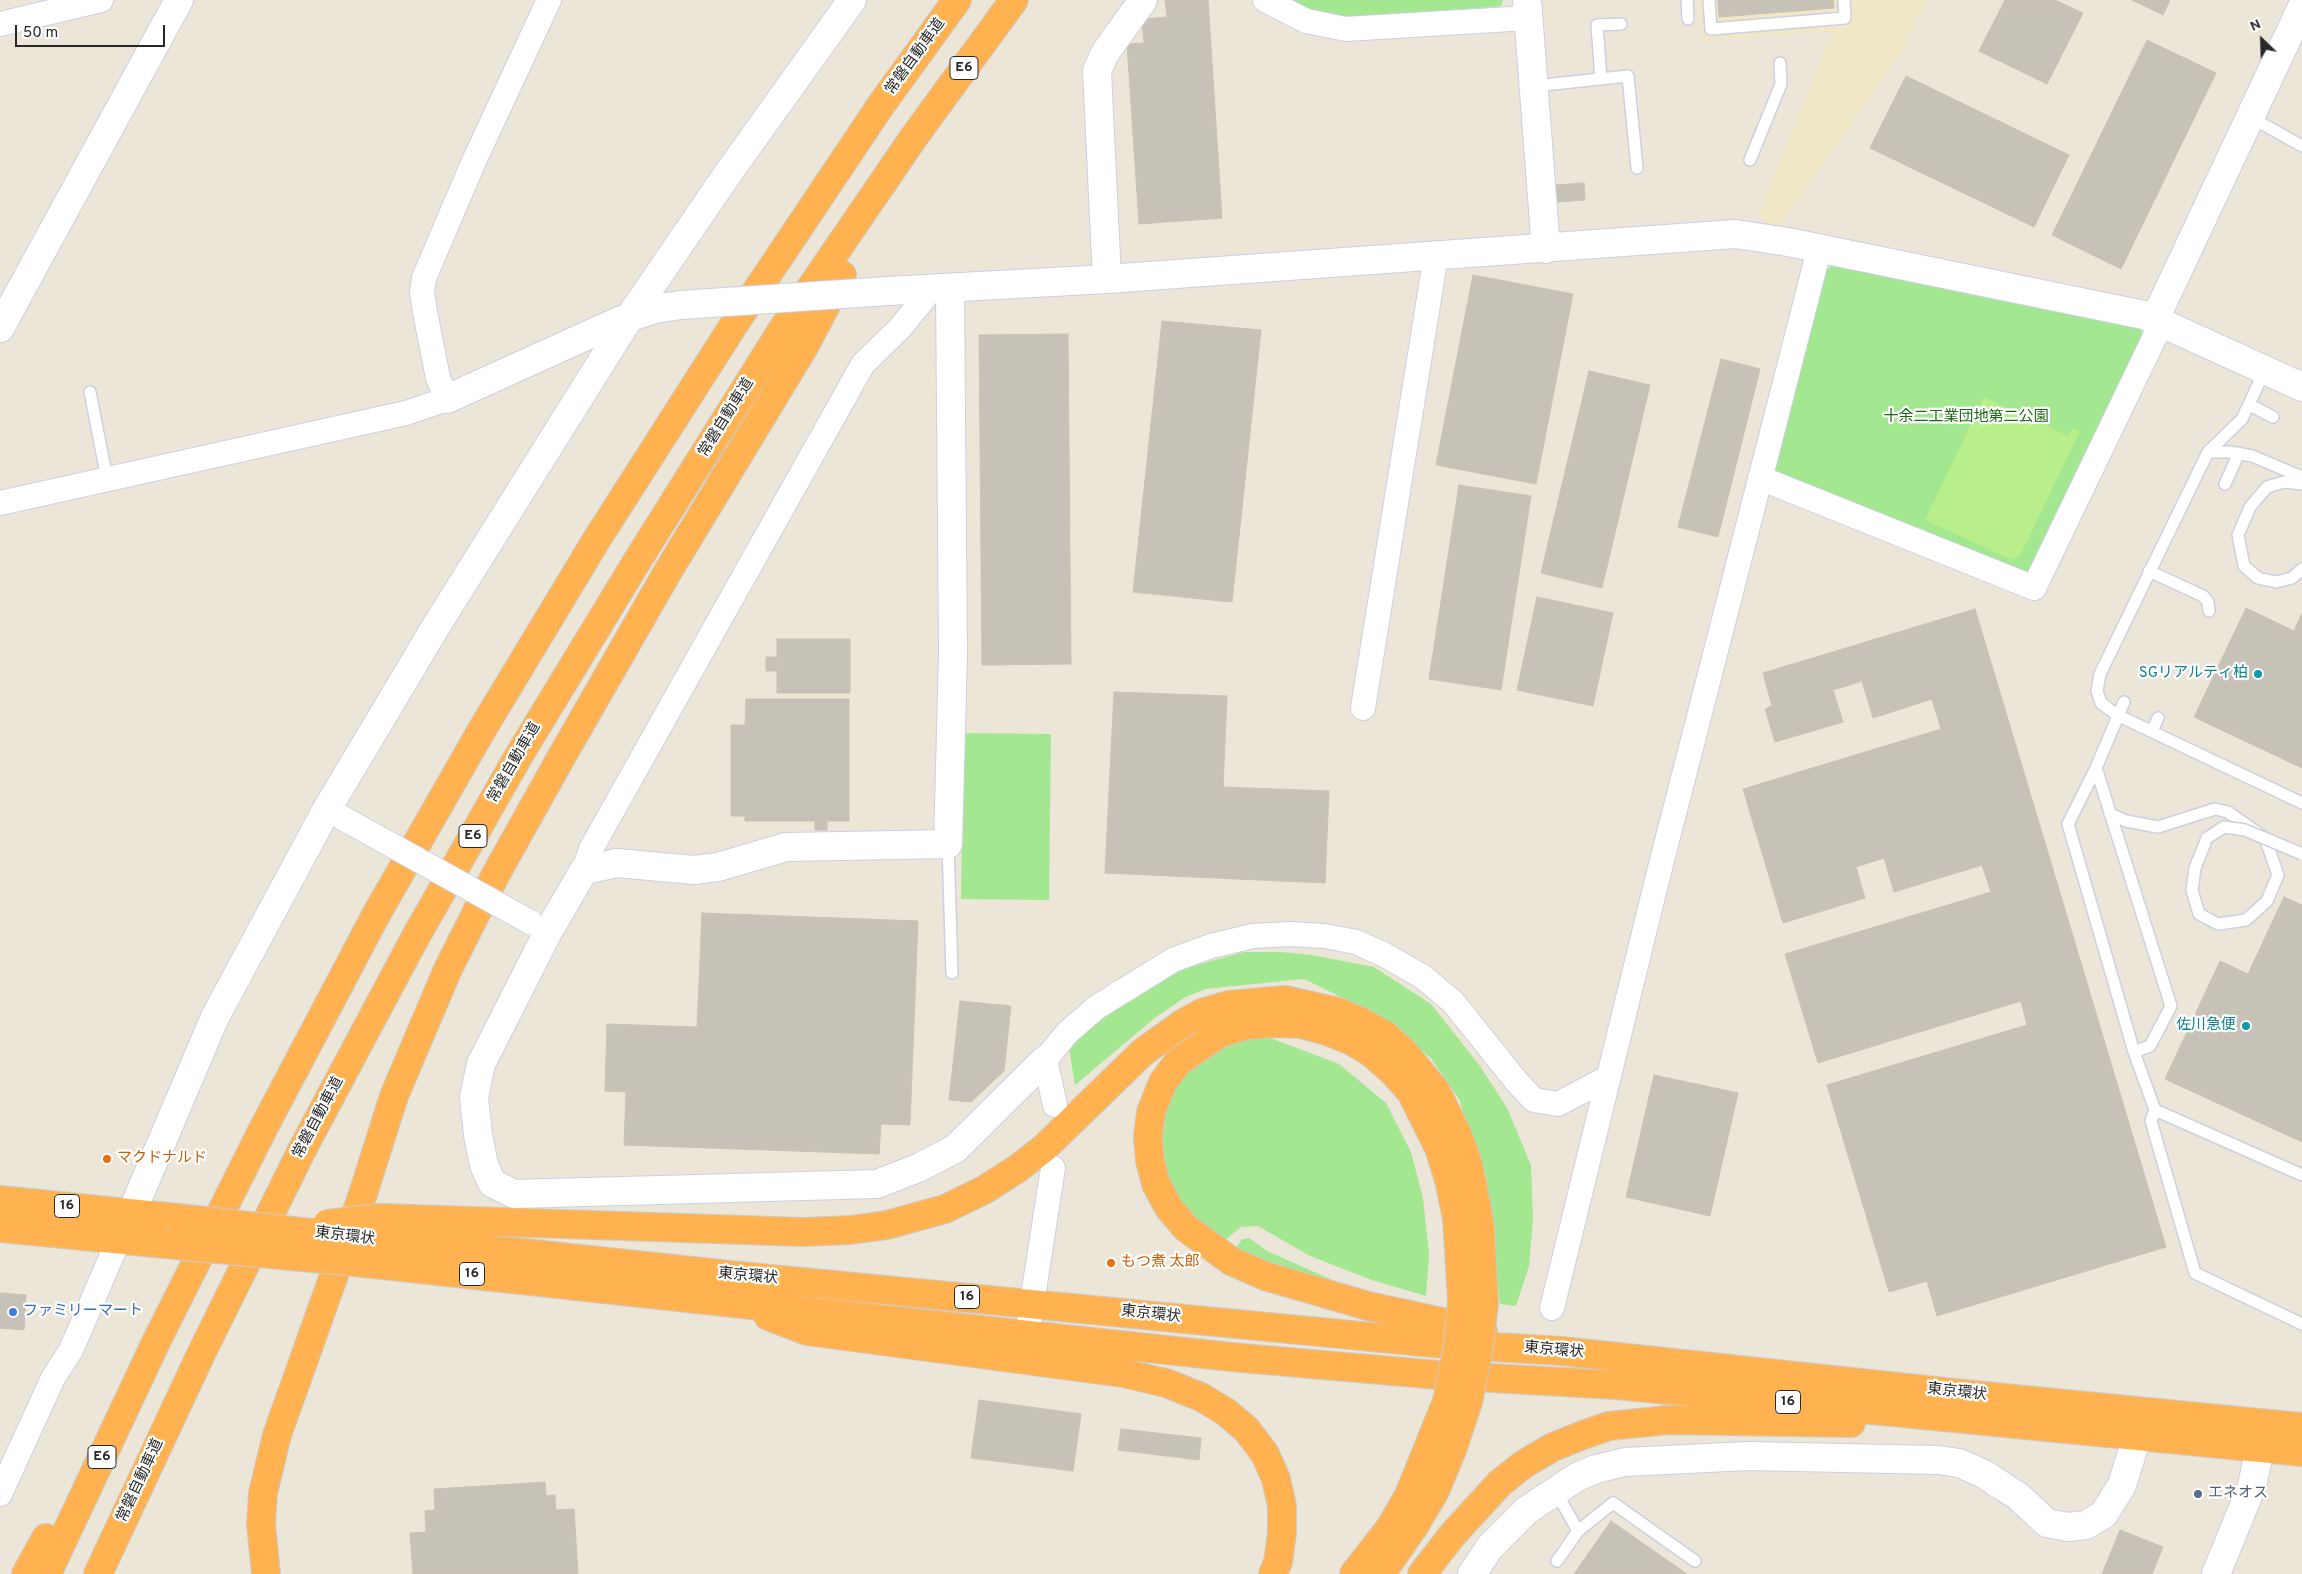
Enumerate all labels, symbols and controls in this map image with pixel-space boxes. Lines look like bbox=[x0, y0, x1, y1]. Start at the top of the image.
scale bar bbox=[18, 15, 168, 47]
street label: 常磐自動車道 bbox=[882, 15, 950, 99]
north arrow bbox=[2237, 15, 2287, 65]
text: N bbox=[2248, 16, 2264, 36]
text: 50 m bbox=[23, 24, 58, 43]
road number: E6 bbox=[950, 56, 978, 80]
street label: 常磐自動車道 bbox=[696, 375, 758, 461]
park label: 十余二工業団地第二公園 bbox=[1884, 409, 2048, 427]
place label: SGリアルティ柏 bbox=[2139, 665, 2248, 683]
marker: SGリアルティ柏 bbox=[2252, 668, 2264, 680]
street label: 常磐自動車道 bbox=[485, 720, 545, 806]
road number: E6 bbox=[459, 824, 487, 848]
place label: 佐川急便 bbox=[2176, 1017, 2236, 1035]
marker: 佐川急便 bbox=[2240, 1020, 2252, 1032]
street label: 常磐自動車道 bbox=[290, 1074, 348, 1162]
place label: マクドナルド bbox=[117, 1150, 207, 1168]
marker: マクドナルド bbox=[101, 1153, 113, 1165]
road number: 16 bbox=[54, 1194, 80, 1218]
street label: 東京環状 bbox=[314, 1224, 376, 1250]
place label: もつ煮 太郎 bbox=[1121, 1254, 1200, 1272]
marker: もつ煮 太郎 bbox=[1105, 1257, 1117, 1269]
road number: 16 bbox=[460, 1262, 484, 1286]
street label: 東京環状 bbox=[717, 1265, 779, 1289]
road number: 16 bbox=[954, 1285, 980, 1308]
place label: ファミリーマート bbox=[23, 1303, 143, 1321]
street label: 東京環状 bbox=[1120, 1303, 1182, 1327]
marker: ファミリーマート bbox=[7, 1306, 19, 1318]
street label: 東京環状 bbox=[1523, 1339, 1585, 1363]
street label: 東京環状 bbox=[1926, 1381, 1988, 1405]
road number: 16 bbox=[1776, 1390, 1800, 1414]
street label: 常磐自動車道 bbox=[114, 1436, 168, 1526]
road number: E6 bbox=[88, 1445, 116, 1468]
place label: エネオス bbox=[2208, 1485, 2268, 1503]
marker: エネオス bbox=[2192, 1488, 2204, 1500]

